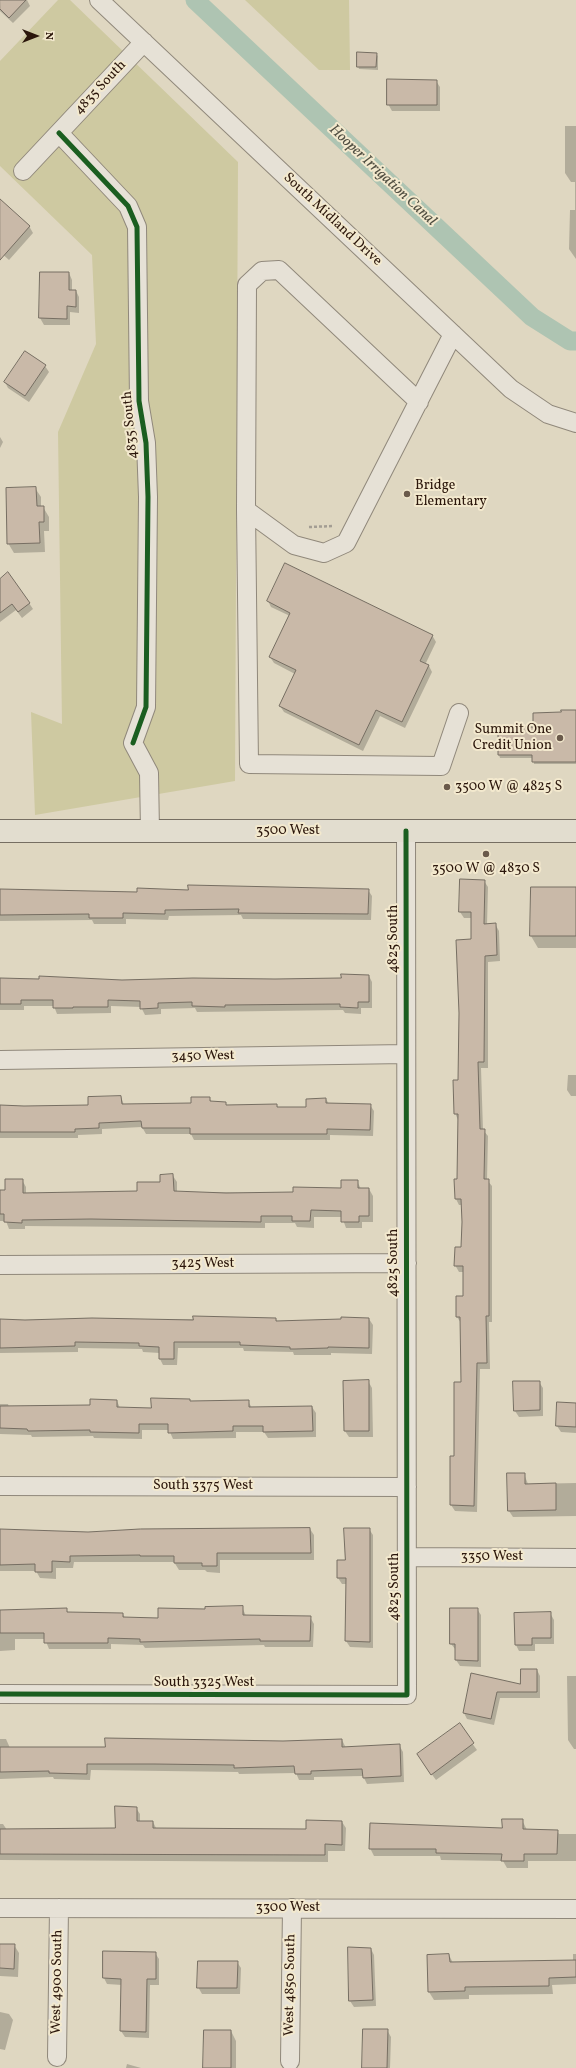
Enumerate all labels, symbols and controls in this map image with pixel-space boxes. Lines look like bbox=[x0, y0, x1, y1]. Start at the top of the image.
north arrow bbox=[16, 16, 56, 56]
text: N bbox=[41, 32, 56, 40]
street label: 4835 South bbox=[72, 57, 130, 119]
water label: Hooper Irrigation Canal bbox=[324, 121, 440, 231]
street label: South Midland Drive bbox=[279, 170, 385, 270]
street label: 4835 South bbox=[120, 390, 142, 460]
place label: Bridge Elementary bbox=[415, 478, 487, 510]
marker: Bridge Elementary bbox=[402, 489, 412, 499]
place label: Summit One Credit Union bbox=[473, 722, 552, 754]
marker: Summit One Credit Union bbox=[555, 733, 565, 743]
place label: 3500 W @ 4825 S bbox=[455, 779, 562, 795]
marker: 3500 W @ 4825 S bbox=[442, 782, 452, 792]
street label: 3500 West bbox=[256, 823, 320, 839]
marker: 3500 W @ 4830 S bbox=[481, 849, 491, 859]
place label: 3500 W @ 4830 S bbox=[432, 861, 540, 877]
street label: 4825 South bbox=[386, 905, 402, 973]
street label: 3450 West bbox=[171, 1048, 235, 1066]
street label: 4825 South bbox=[386, 1229, 402, 1297]
street label: 3425 West bbox=[171, 1256, 235, 1272]
street label: South 3375 West bbox=[153, 1478, 253, 1494]
street label: 3350 West bbox=[461, 1549, 523, 1565]
street label: 4825 South bbox=[387, 1553, 403, 1621]
street label: South 3325 West bbox=[154, 1675, 254, 1691]
street label: 3300 West bbox=[256, 1900, 320, 1916]
street label: West 4900 South bbox=[49, 1929, 67, 2035]
street label: West 4850 South bbox=[282, 1934, 300, 2036]

